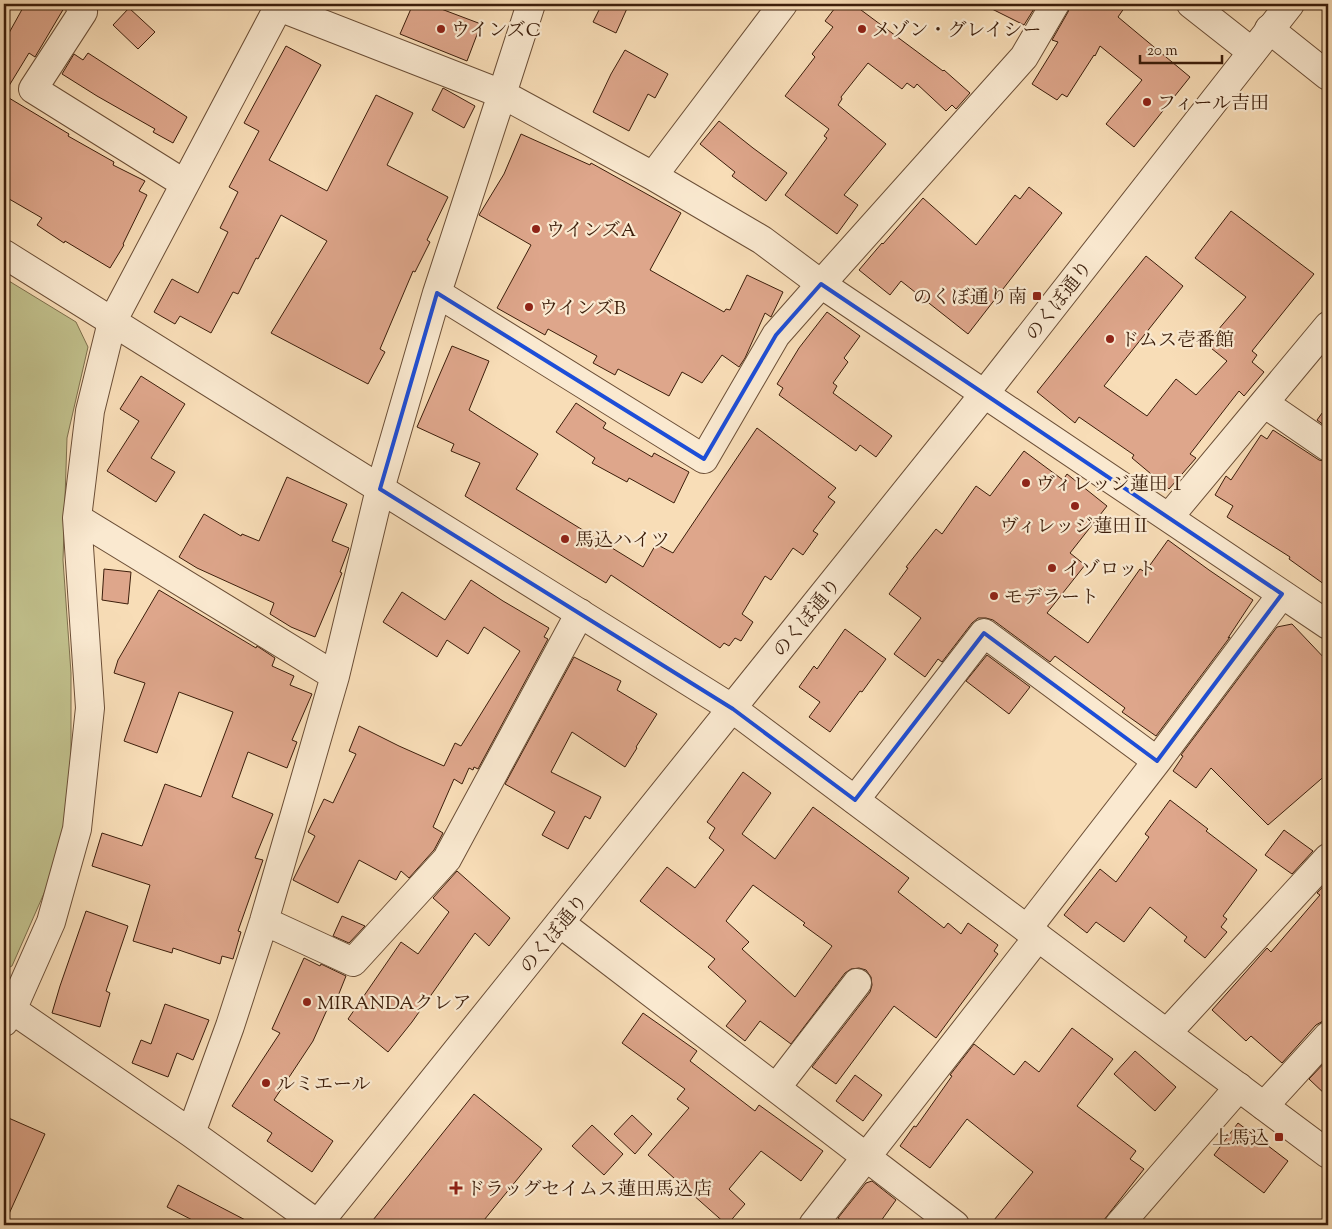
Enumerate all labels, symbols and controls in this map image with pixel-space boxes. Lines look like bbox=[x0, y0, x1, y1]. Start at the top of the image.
place label: ウインズC bbox=[451, 18, 541, 45]
place label: メゾン・グレイシー bbox=[872, 18, 1041, 45]
marker: ウインズC bbox=[435, 23, 447, 35]
marker: メゾン・グレイシー bbox=[856, 23, 868, 35]
scale bar bbox=[1140, 32, 1222, 64]
text: 20 m bbox=[1147, 41, 1178, 62]
place label: フィール吉田 bbox=[1157, 91, 1269, 118]
marker: フィール吉田 bbox=[1141, 96, 1153, 108]
place label: ウインズA bbox=[546, 218, 637, 245]
marker: ウインズA bbox=[530, 223, 542, 235]
street label: のくぼ通り bbox=[1020, 256, 1100, 347]
place label: のくぼ通り南 bbox=[913, 285, 1027, 312]
marker: のくぼ通り南 bbox=[1031, 290, 1043, 302]
place label: ウインズB bbox=[539, 296, 626, 323]
marker: ウインズB bbox=[523, 301, 535, 313]
place label: ドムス壱番館 bbox=[1120, 328, 1234, 355]
marker: ドムス壱番館 bbox=[1104, 333, 1116, 345]
place label: ヴィレッジ蓮田Ⅰ bbox=[1036, 472, 1187, 499]
marker: ヴィレッジ蓮田Ⅰ bbox=[1020, 477, 1032, 489]
marker: ヴィレッジ蓮田Ⅱ bbox=[1069, 500, 1081, 512]
place label: ヴィレッジ蓮田Ⅱ bbox=[1000, 514, 1150, 541]
place label: 馬込ハイツ bbox=[575, 528, 670, 555]
marker: 馬込ハイツ bbox=[559, 533, 571, 545]
place label: イゾロット bbox=[1062, 557, 1157, 584]
marker: イゾロット bbox=[1046, 562, 1058, 574]
street label: のくぼ通り bbox=[768, 573, 848, 664]
place label: モデラート bbox=[1004, 585, 1099, 612]
marker: モデラート bbox=[988, 590, 1000, 602]
street label: のくぼ通り bbox=[515, 889, 595, 980]
place label: MIRANDAクレア bbox=[317, 991, 471, 1018]
marker: MIRANDAクレア bbox=[301, 996, 313, 1008]
place label: ルミエール bbox=[276, 1072, 371, 1099]
marker: ルミエール bbox=[260, 1077, 272, 1089]
place label: 上馬込 bbox=[1212, 1126, 1269, 1153]
marker: 上馬込 bbox=[1273, 1131, 1285, 1143]
place label: ドラッグセイムス蓮田馬込店 bbox=[466, 1177, 712, 1204]
marker: ドラッグセイムス蓮田馬込店 bbox=[450, 1182, 462, 1194]

